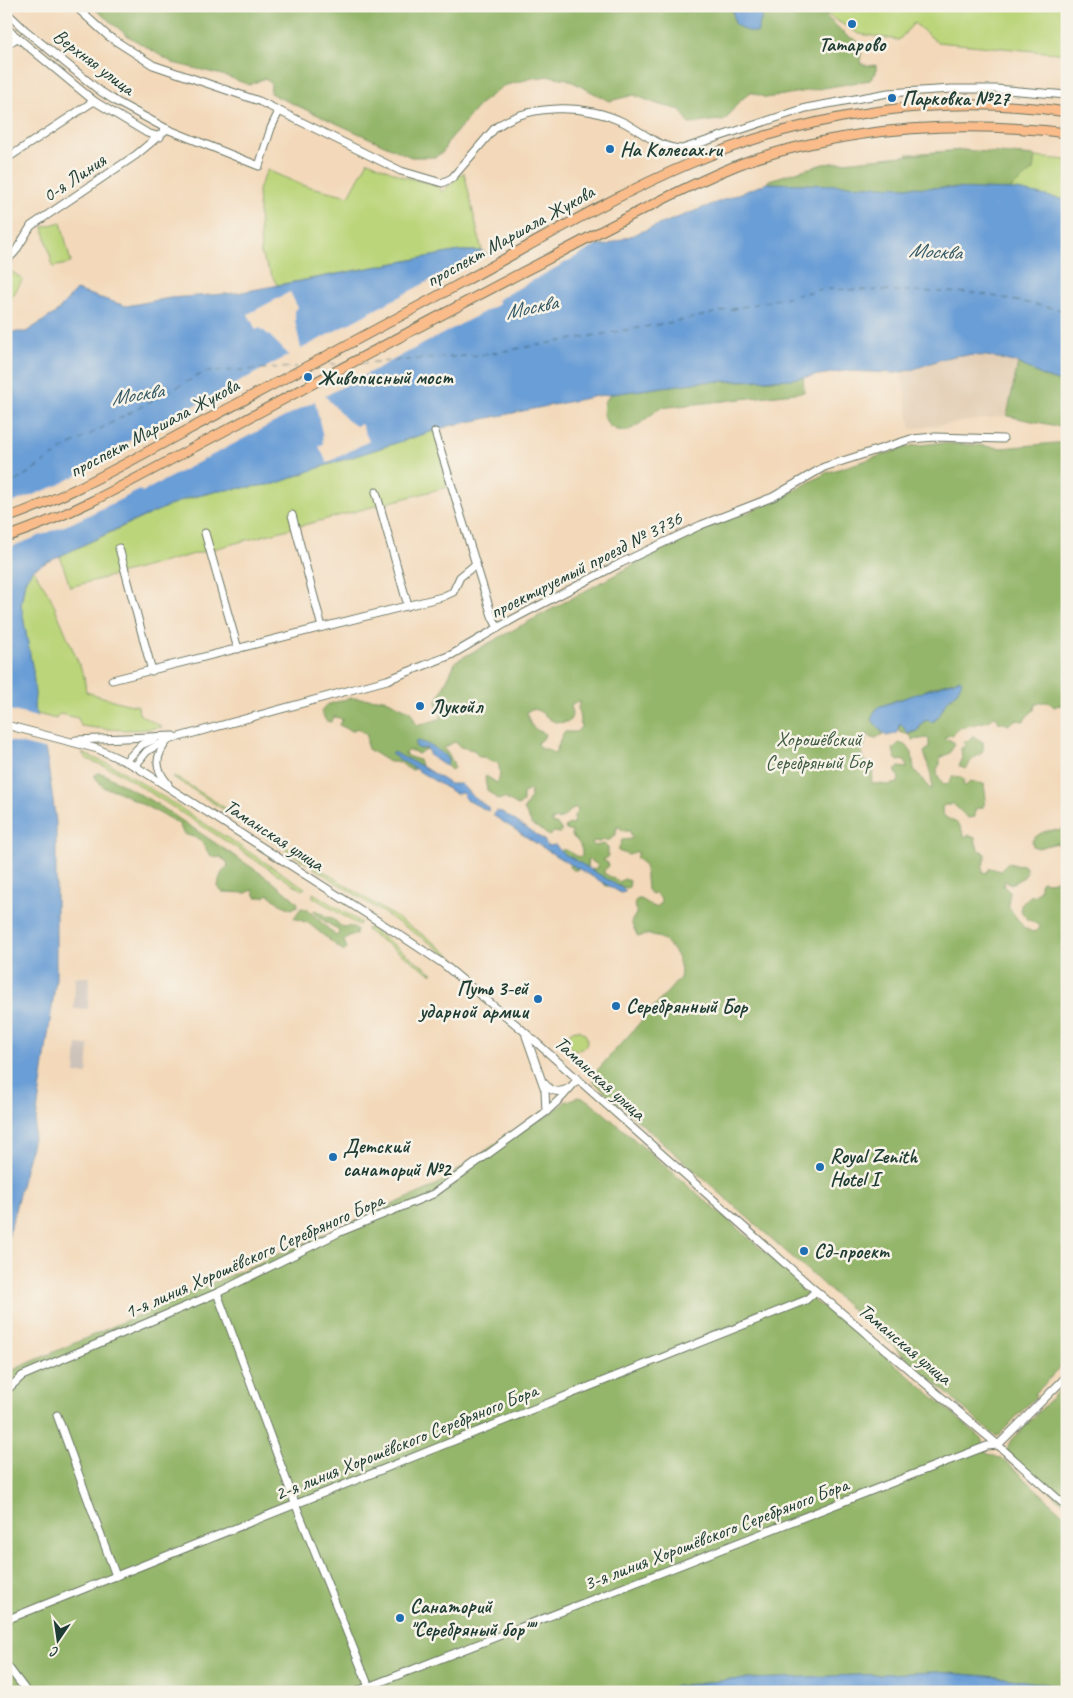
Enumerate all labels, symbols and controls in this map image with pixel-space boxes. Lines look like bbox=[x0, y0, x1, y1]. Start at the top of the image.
marker: Татарово bbox=[846, 18, 858, 30]
street label: Верхняя улица bbox=[48, 23, 141, 102]
place label: Татарово bbox=[819, 32, 887, 57]
place label: Парковка №27 bbox=[902, 86, 1011, 111]
marker: Парковка №27 bbox=[886, 92, 898, 104]
place label: На Колесах.ru bbox=[620, 137, 724, 162]
marker: На Колесах.ru bbox=[604, 143, 616, 155]
street label: 0-я Линия bbox=[37, 147, 111, 208]
street label: проспект Маршала Жукова bbox=[421, 178, 600, 293]
water label: Москва bbox=[908, 237, 964, 265]
water label: Москва bbox=[503, 288, 562, 325]
place label: Живописный мост bbox=[318, 365, 454, 390]
marker: Живописный мост bbox=[302, 371, 314, 383]
street label: проспект Маршала Жукова bbox=[65, 372, 245, 483]
water label: Москва bbox=[109, 377, 167, 411]
street label: проектируемый проезд № 3736 bbox=[486, 505, 687, 624]
place label: Лукойл bbox=[430, 694, 484, 719]
marker: Лукойл bbox=[414, 700, 426, 712]
park label: Хорошёвский Серебряный Бор bbox=[766, 727, 874, 775]
street label: Таманская улица bbox=[219, 793, 330, 877]
place label: Путь 3-ей ударной армии bbox=[417, 976, 530, 1024]
marker: Путь 3-ей ударной армии bbox=[532, 993, 544, 1005]
place label: Серебрянный Бор bbox=[626, 994, 749, 1019]
marker: Серебрянный Бор bbox=[610, 1000, 622, 1012]
street label: Таманская улица bbox=[549, 1030, 652, 1126]
place label: Детский санаторий №2 bbox=[343, 1134, 453, 1182]
place label: Royal Zenith Hotel I bbox=[830, 1144, 918, 1192]
marker: Детский санаторий №2 bbox=[327, 1151, 339, 1163]
marker: Royal Zenith Hotel I bbox=[814, 1161, 826, 1173]
street label: 1-я линия Хорошёвского Серебряного Бора bbox=[120, 1187, 389, 1325]
place label: Сд-проект bbox=[814, 1239, 891, 1264]
marker: Сд-проект bbox=[798, 1245, 810, 1257]
street label: Таманская улица bbox=[853, 1298, 958, 1391]
street label: 2-я линия Хорошёвского Серебряного Бора bbox=[271, 1377, 543, 1506]
street label: 3-я линия Хорошёвского Серебряного Бора bbox=[580, 1471, 853, 1596]
place label: Санаторий "Серебряный бор"" bbox=[410, 1594, 538, 1642]
marker: Санаторий "Серебряный бор"" bbox=[394, 1612, 406, 1624]
north arrow bbox=[32, 1616, 82, 1666]
text: С bbox=[48, 1643, 60, 1661]

